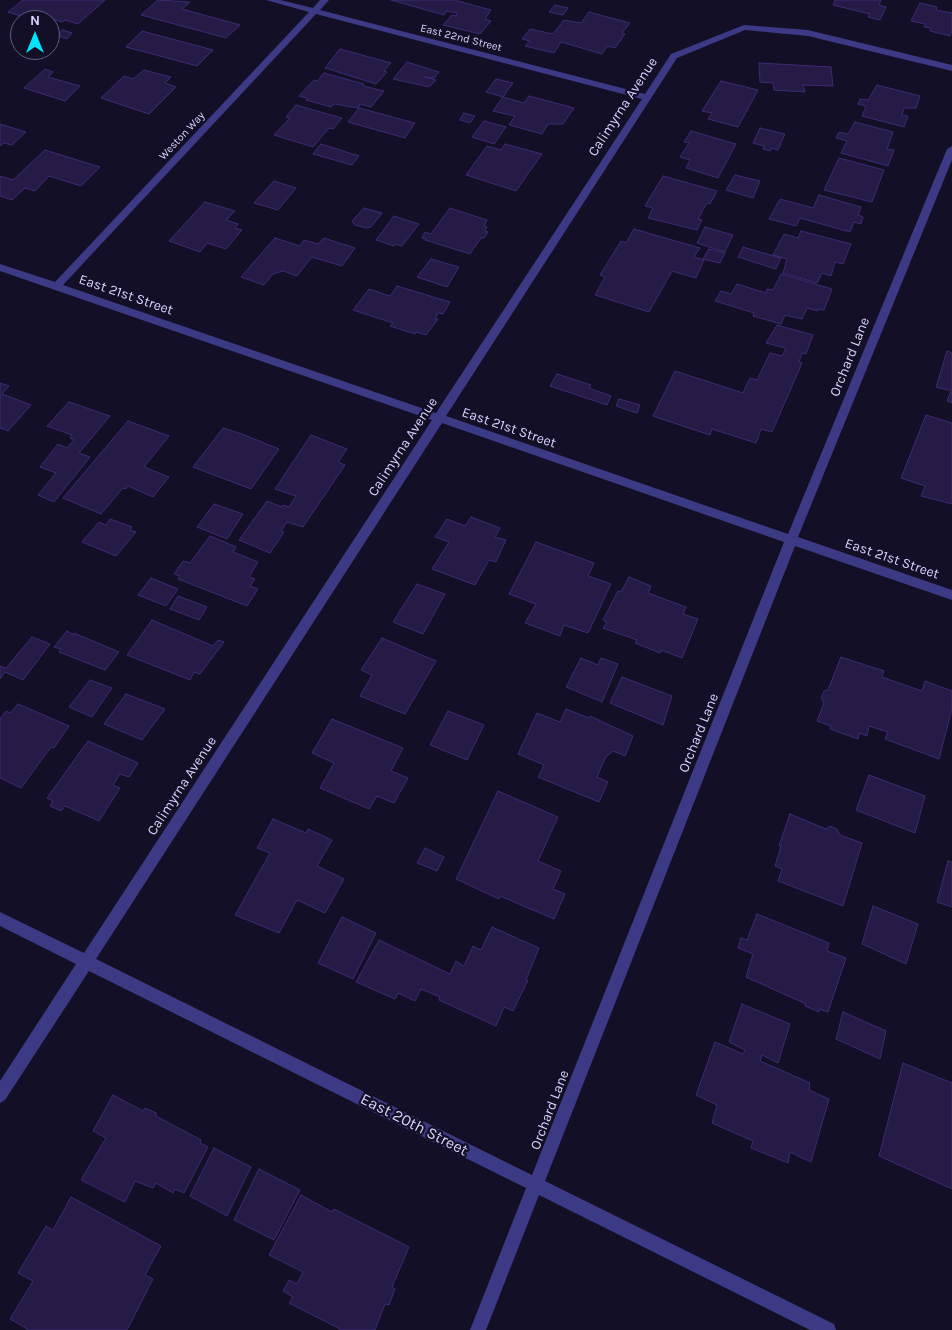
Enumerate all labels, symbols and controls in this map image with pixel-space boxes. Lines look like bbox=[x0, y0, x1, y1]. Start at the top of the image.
north arrow bbox=[10, 10, 60, 60]
text: N bbox=[30, 12, 40, 29]
street label: East 22nd Street bbox=[419, 21, 503, 55]
street label: Calimyrna Avenue bbox=[585, 54, 661, 160]
street label: Weston Way bbox=[156, 109, 208, 163]
street label: East 21st Street bbox=[77, 271, 175, 319]
street label: Orchard Lane bbox=[826, 315, 874, 399]
street label: Calimyrna Avenue bbox=[365, 394, 441, 500]
street label: East 21st Street bbox=[460, 404, 558, 452]
street label: East 21st Street bbox=[843, 535, 941, 583]
street label: Orchard Lane bbox=[675, 691, 723, 775]
street label: Calimyrna Avenue bbox=[144, 733, 220, 839]
street label: Orchard Lane bbox=[527, 1068, 573, 1152]
street label: East 20th Street bbox=[357, 1090, 471, 1160]

